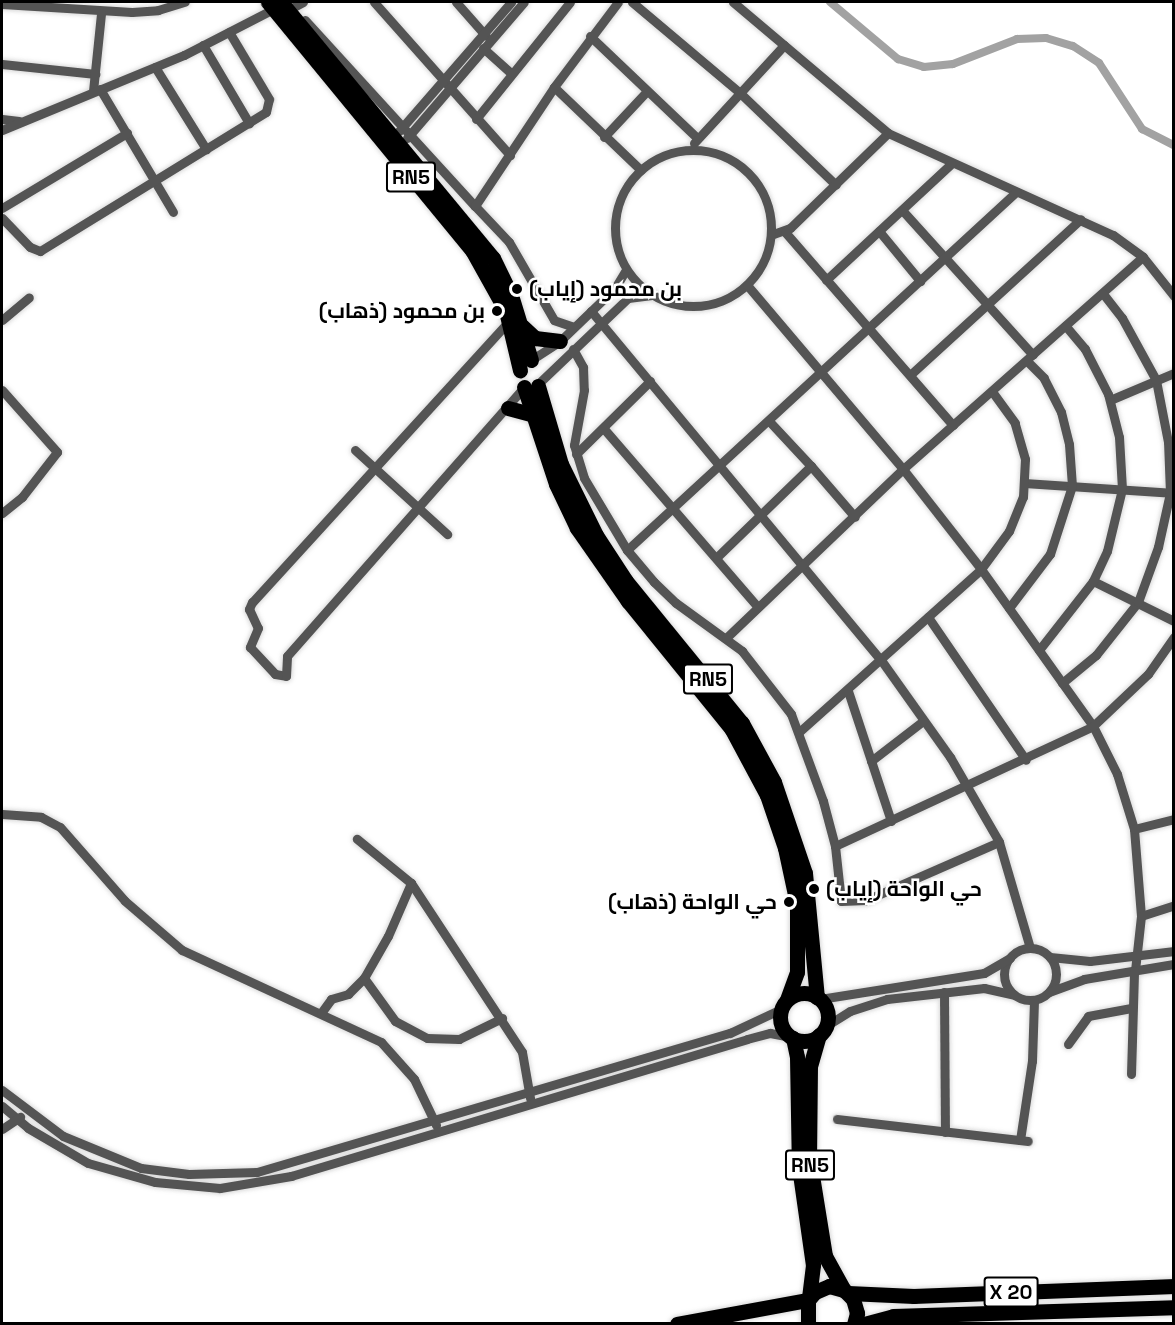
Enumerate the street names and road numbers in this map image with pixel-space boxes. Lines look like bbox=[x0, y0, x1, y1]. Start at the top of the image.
road number: RN5 bbox=[386, 160, 436, 194]
road number: RN5 bbox=[682, 662, 734, 696]
road number: RN5 bbox=[784, 1148, 836, 1182]
road number: X 20 bbox=[982, 1275, 1040, 1309]

